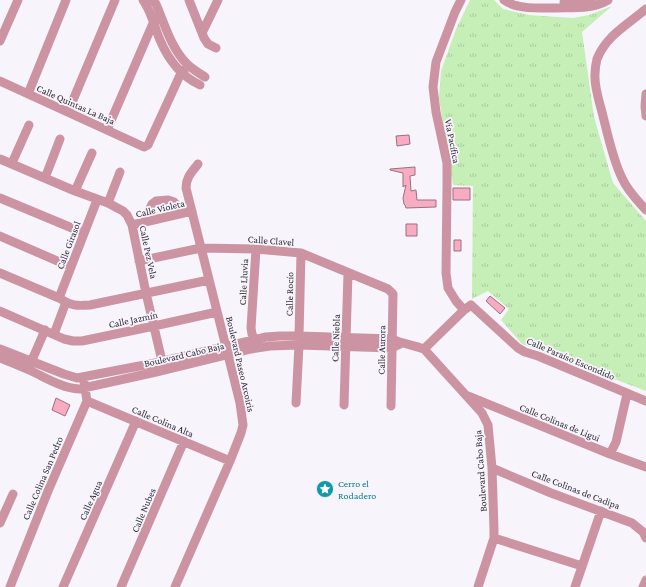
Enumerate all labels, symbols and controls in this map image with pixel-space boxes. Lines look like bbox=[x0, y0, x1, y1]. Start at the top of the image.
street label: Calle Quintas La Baja bbox=[35, 82, 117, 128]
street label: Vía Pacífica bbox=[443, 118, 462, 165]
street label: Calle Violeta bbox=[134, 197, 186, 219]
street label: Calle Girasol bbox=[54, 219, 83, 271]
street label: Calle Pez Vela bbox=[137, 224, 160, 280]
street label: Calle Clavel bbox=[247, 233, 295, 248]
street label: Calle Lluvia bbox=[237, 258, 250, 306]
street label: Calle Rocío bbox=[284, 272, 295, 316]
street label: Calle Jazmín bbox=[108, 309, 159, 330]
street label: Calle Niebla bbox=[329, 314, 342, 362]
street label: Boulevard Paseo Arcoiris bbox=[224, 315, 257, 413]
street label: Calle Aurora bbox=[376, 325, 387, 375]
street label: Calle Paraíso Escondido bbox=[525, 335, 617, 382]
street label: Boulevard Cabo Baja bbox=[143, 340, 226, 370]
street label: Calle Colinas de Ligui bbox=[518, 401, 602, 444]
street label: Calle Colina Alta bbox=[130, 403, 196, 440]
street label: Boulevard Cabo Baja bbox=[472, 429, 490, 512]
street label: Calle Colina San Pedro bbox=[20, 435, 65, 521]
street label: Calle Colinas de Cadipa bbox=[530, 468, 622, 512]
street label: Calle Agua bbox=[77, 478, 104, 522]
place label: Cerro el Rodadero bbox=[338, 478, 376, 501]
place icon: Cerro el Rodadero bbox=[315, 479, 335, 499]
street label: Calle Nubes bbox=[129, 486, 158, 534]

